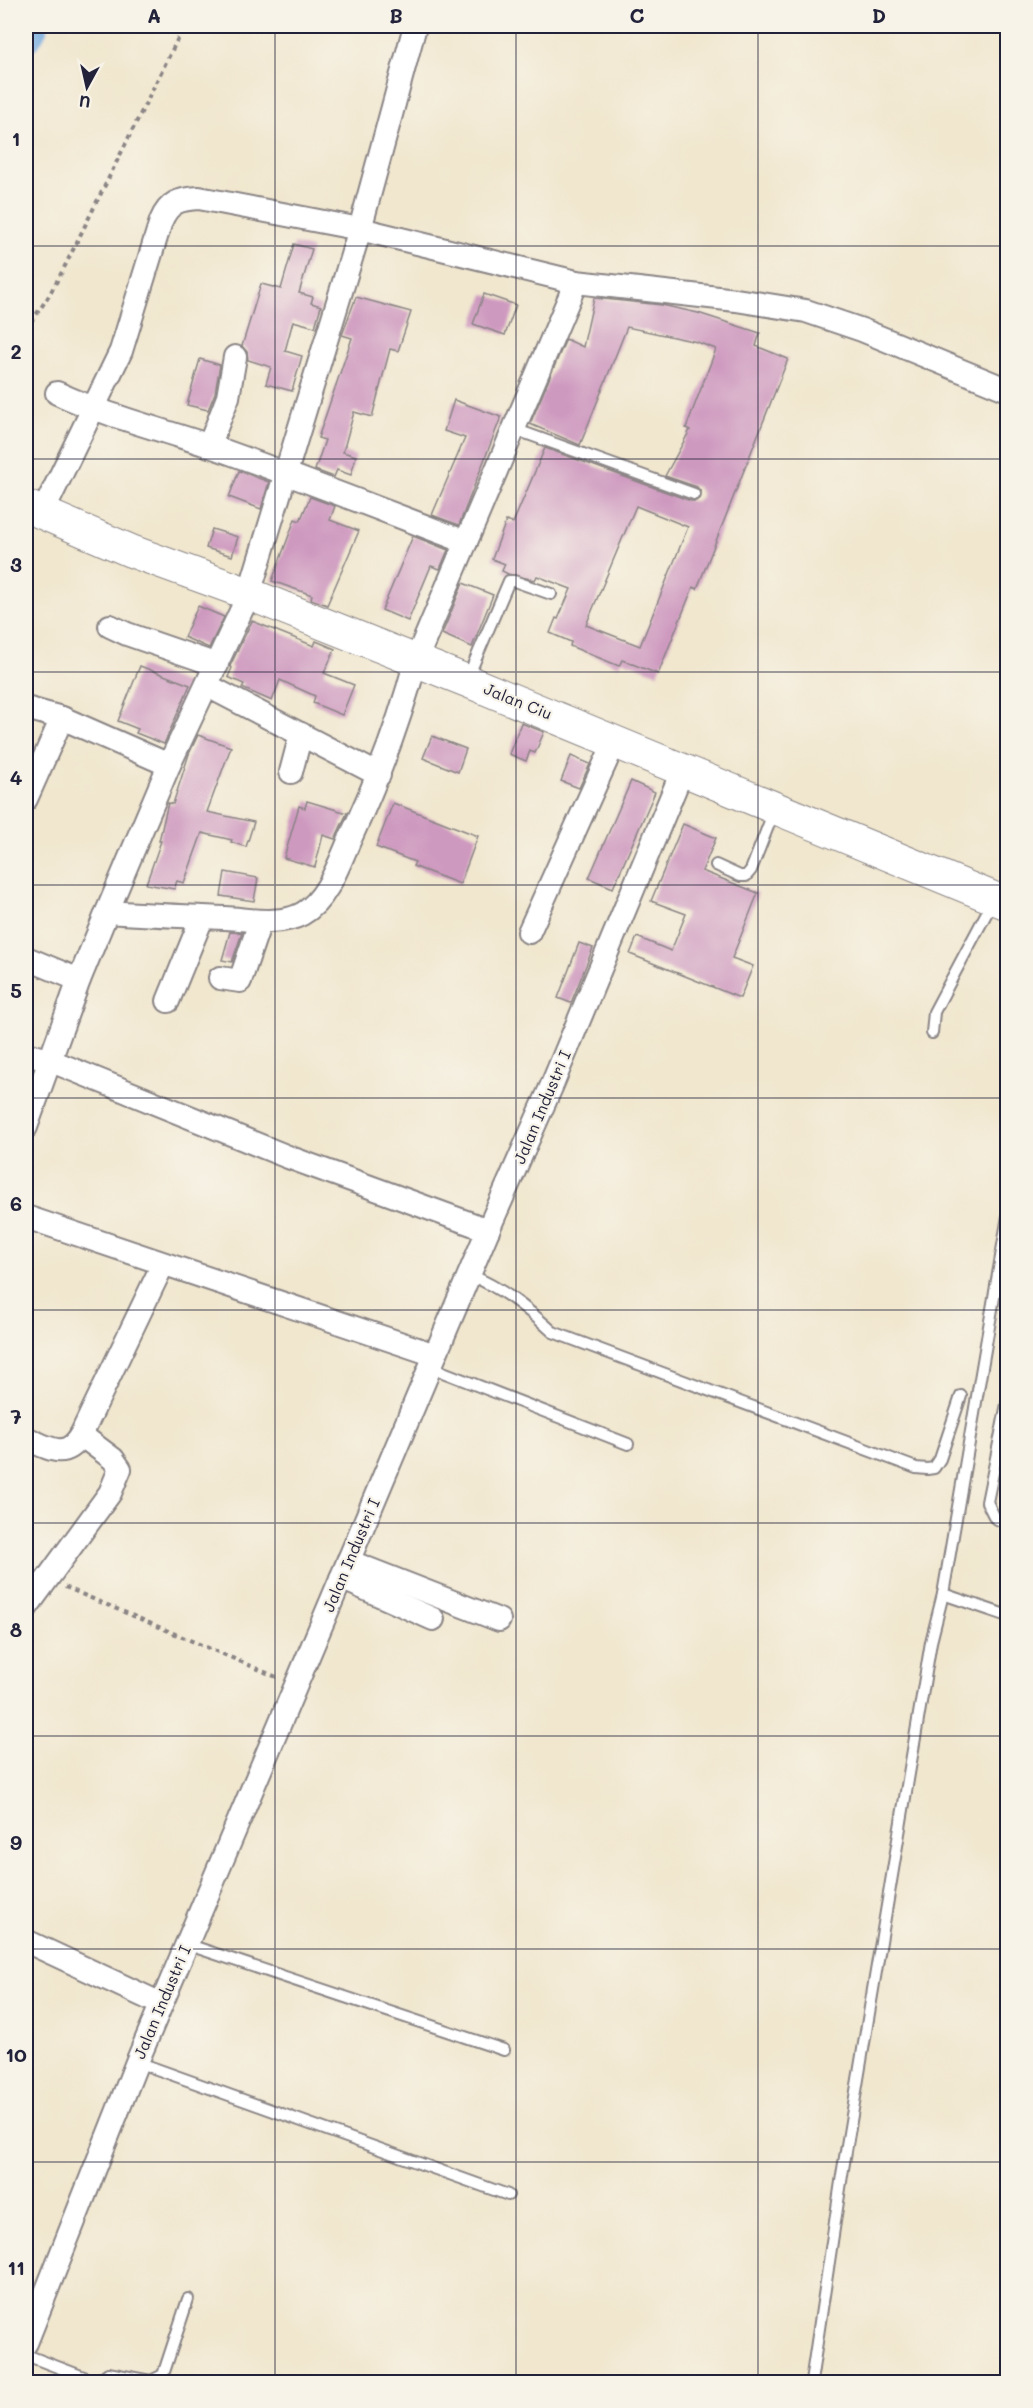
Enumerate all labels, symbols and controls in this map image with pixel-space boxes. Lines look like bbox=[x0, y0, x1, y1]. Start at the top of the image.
text: A bbox=[147, 2, 161, 28]
text: B bbox=[389, 2, 403, 28]
text: C bbox=[630, 2, 645, 28]
text: D bbox=[872, 2, 886, 28]
north arrow bbox=[57, 57, 117, 117]
text: U bbox=[78, 91, 92, 114]
text: 1 bbox=[12, 125, 20, 151]
text: 2 bbox=[10, 338, 22, 364]
text: 3 bbox=[10, 551, 22, 577]
street label: Jalan Ciu bbox=[481, 677, 555, 724]
text: 4 bbox=[10, 764, 23, 790]
text: 5 bbox=[10, 977, 22, 1003]
street label: Jalan Industri I bbox=[508, 1047, 575, 1167]
text: 6 bbox=[10, 1190, 22, 1216]
text: 7 bbox=[10, 1403, 22, 1429]
street label: Jalan Industri I bbox=[317, 1495, 384, 1615]
text: 8 bbox=[10, 1616, 22, 1642]
text: 9 bbox=[10, 1829, 22, 1855]
street label: Jalan Industri I bbox=[128, 1942, 195, 2062]
text: 10 bbox=[5, 2041, 27, 2067]
text: 11 bbox=[7, 2254, 25, 2280]

